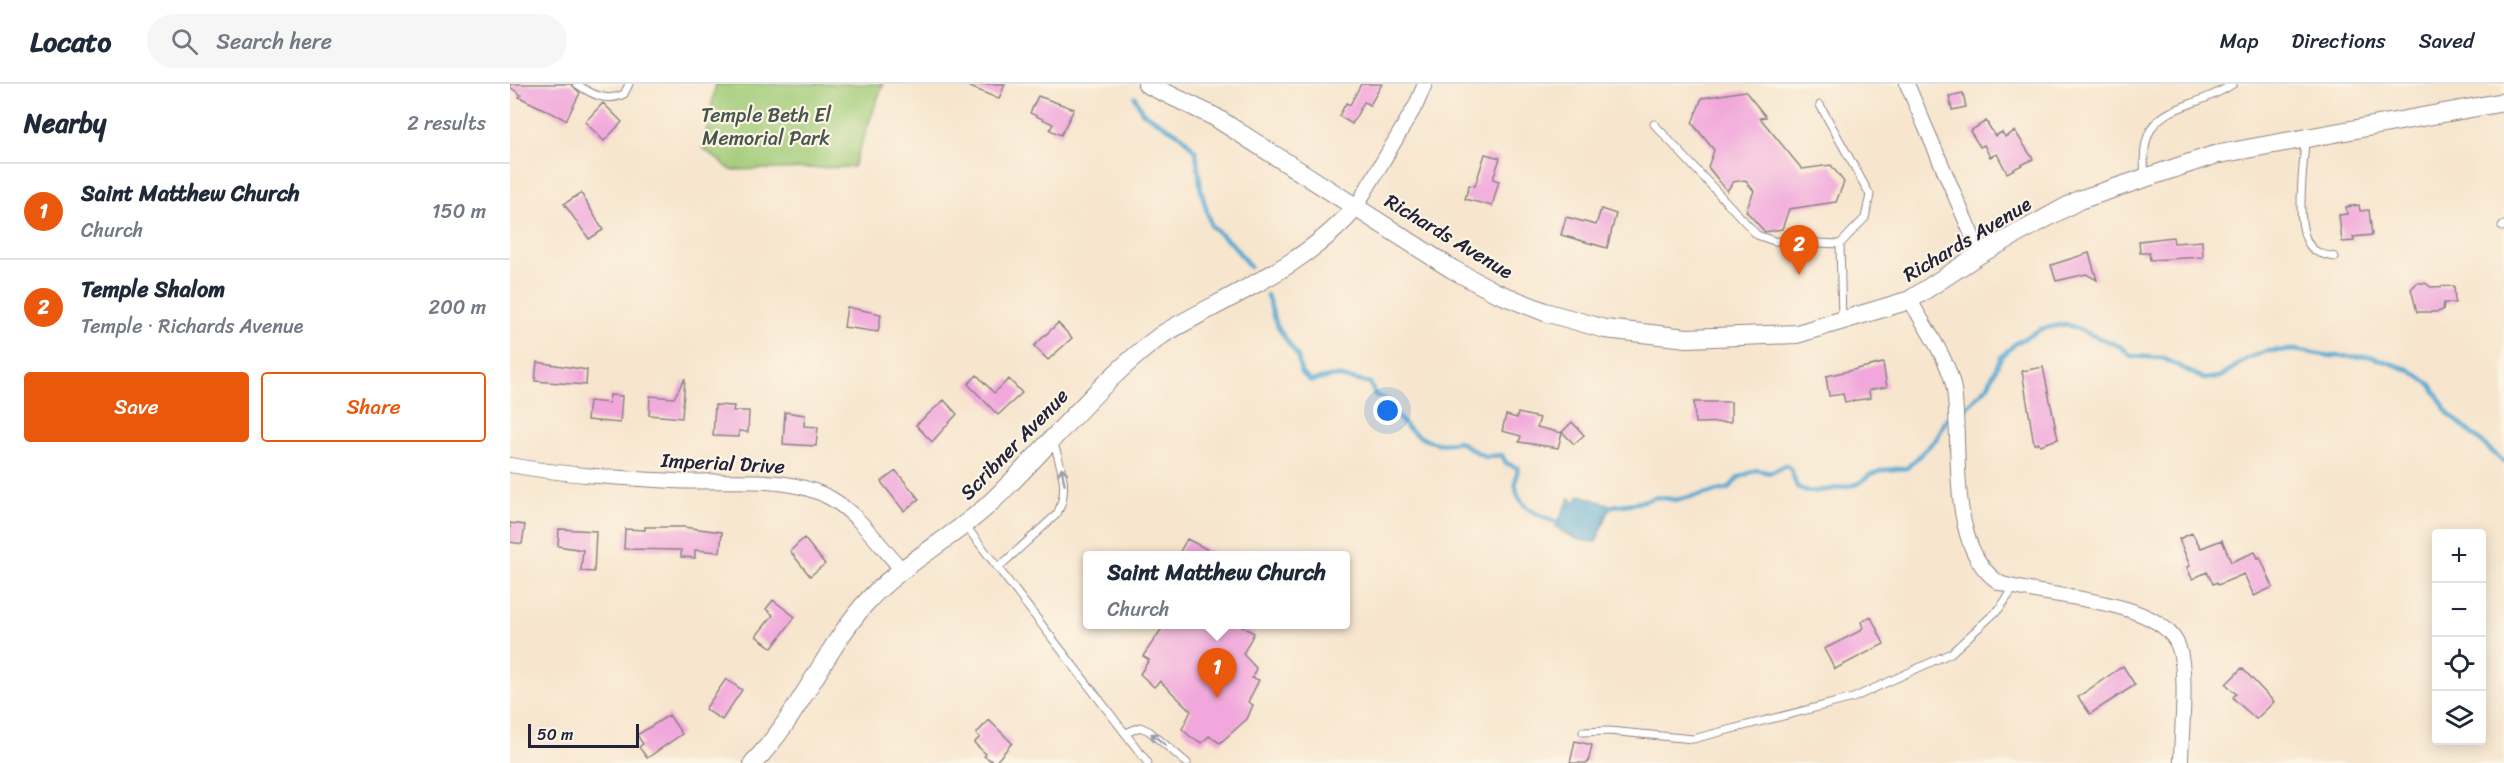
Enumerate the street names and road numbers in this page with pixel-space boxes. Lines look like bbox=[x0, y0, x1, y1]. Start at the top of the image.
street label: Richards Avenue bbox=[1378, 184, 1520, 289]
street label: Richards Avenue bbox=[1896, 187, 2039, 292]
street label: Scribner Avenue bbox=[951, 380, 1077, 509]
street label: Imperial Drive bbox=[659, 443, 786, 484]

